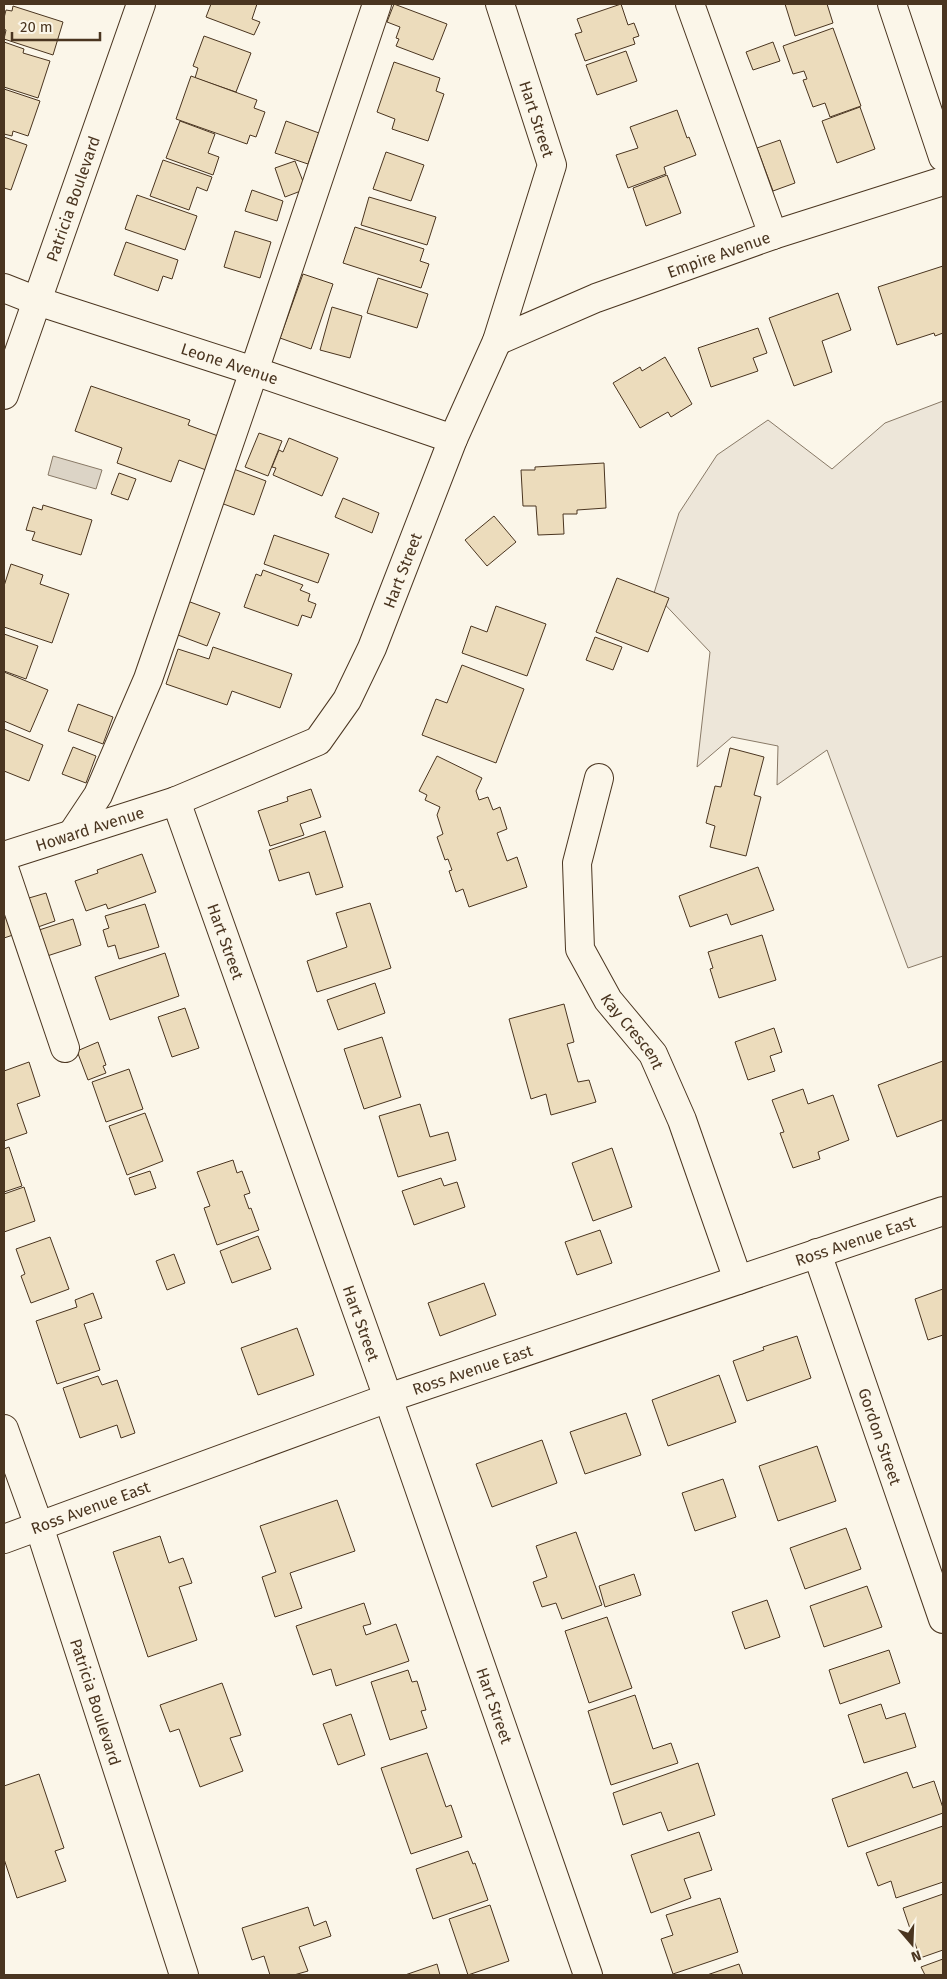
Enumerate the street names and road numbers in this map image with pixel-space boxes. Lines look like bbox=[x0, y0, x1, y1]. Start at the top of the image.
street label: Hart Street bbox=[515, 79, 558, 160]
street label: Patricia Boulevard bbox=[42, 133, 104, 264]
street label: Empire Avenue bbox=[665, 228, 773, 282]
street label: Leone Avenue bbox=[179, 339, 281, 389]
street label: Hart Street bbox=[379, 530, 426, 611]
street label: Howard Avenue bbox=[33, 803, 147, 855]
street label: Hart Street bbox=[203, 901, 248, 982]
street label: Kay Crescent bbox=[596, 990, 668, 1072]
street label: Ross Avenue East bbox=[793, 1212, 918, 1270]
street label: Hart Street bbox=[339, 1283, 383, 1364]
street label: Ross Avenue East bbox=[410, 1341, 535, 1399]
street label: Gordon Street bbox=[854, 1386, 905, 1488]
street label: Ross Avenue East bbox=[28, 1477, 153, 1538]
street label: Patricia Boulevard bbox=[66, 1636, 125, 1768]
street label: Hart Street bbox=[472, 1665, 516, 1746]

